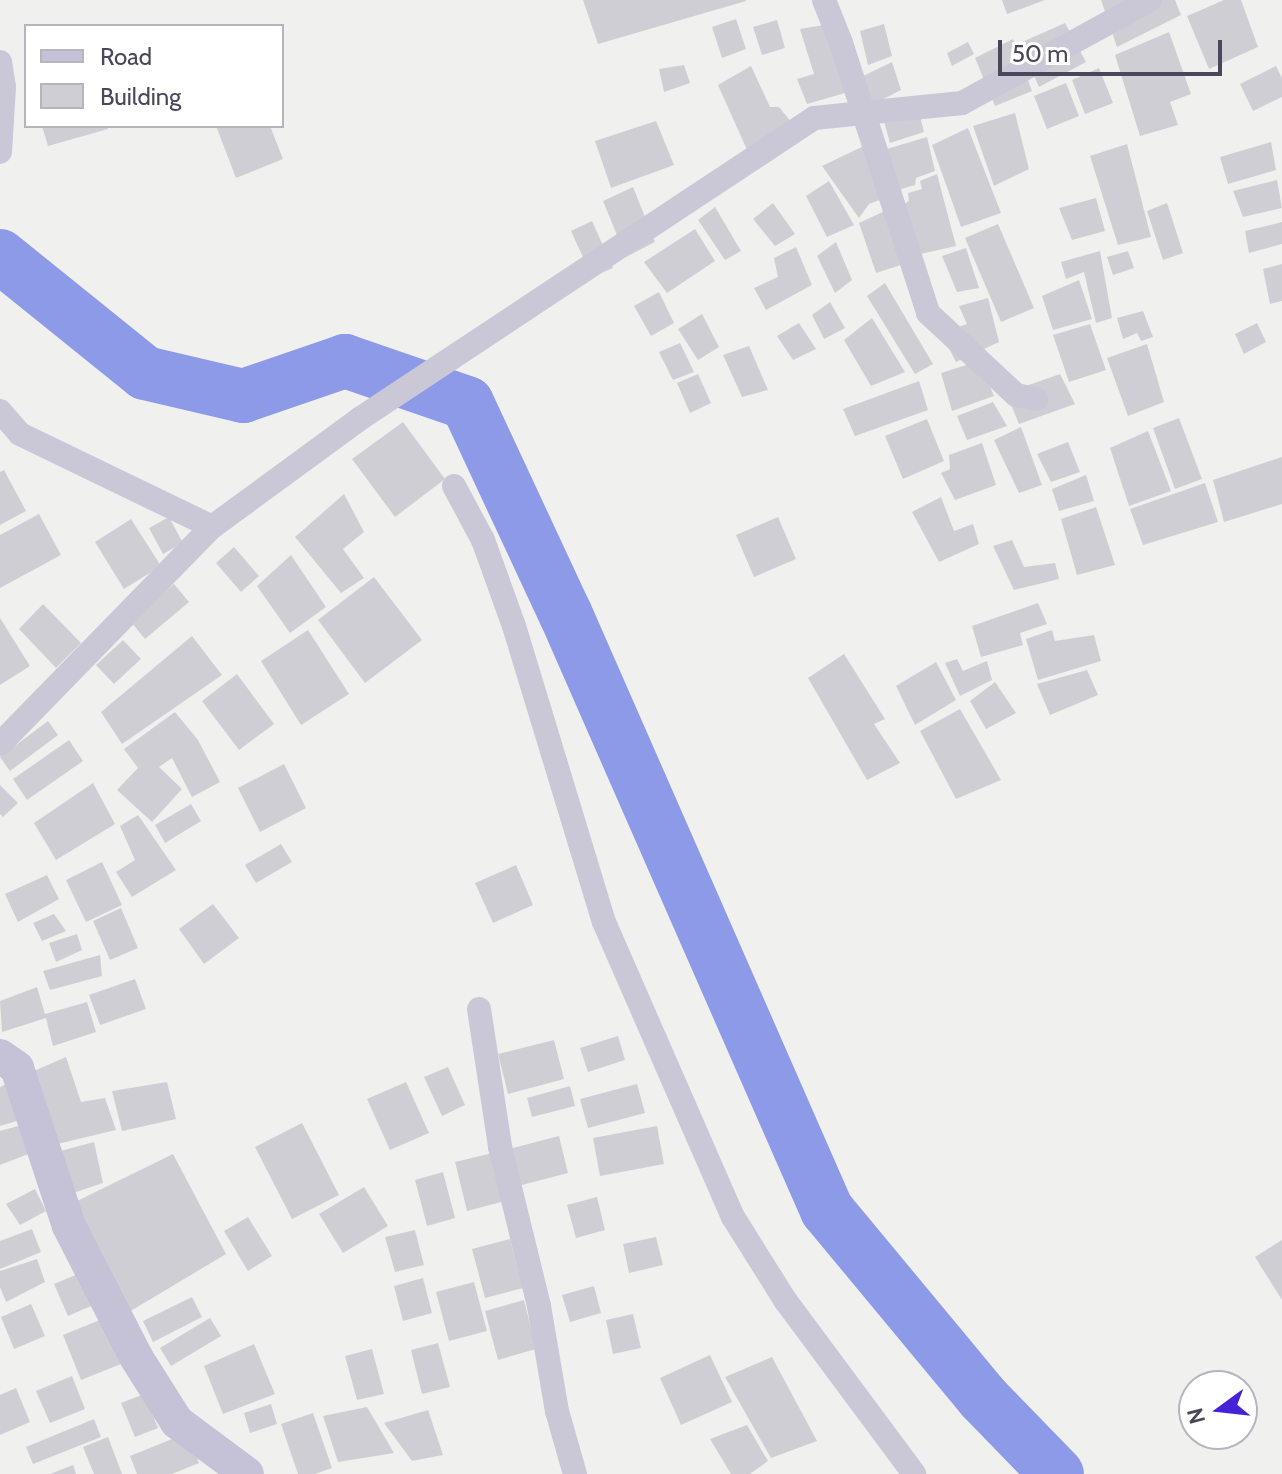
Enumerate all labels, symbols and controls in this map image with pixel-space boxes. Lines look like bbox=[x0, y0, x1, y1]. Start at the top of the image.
legend bbox=[24, 24, 284, 128]
scale bar bbox=[1002, 24, 1226, 74]
text: 50 m bbox=[1012, 39, 1068, 68]
text: Road bbox=[100, 42, 152, 71]
text: Building bbox=[100, 82, 181, 111]
north arrow bbox=[1178, 1370, 1258, 1450]
text: N bbox=[1181, 1405, 1211, 1427]

